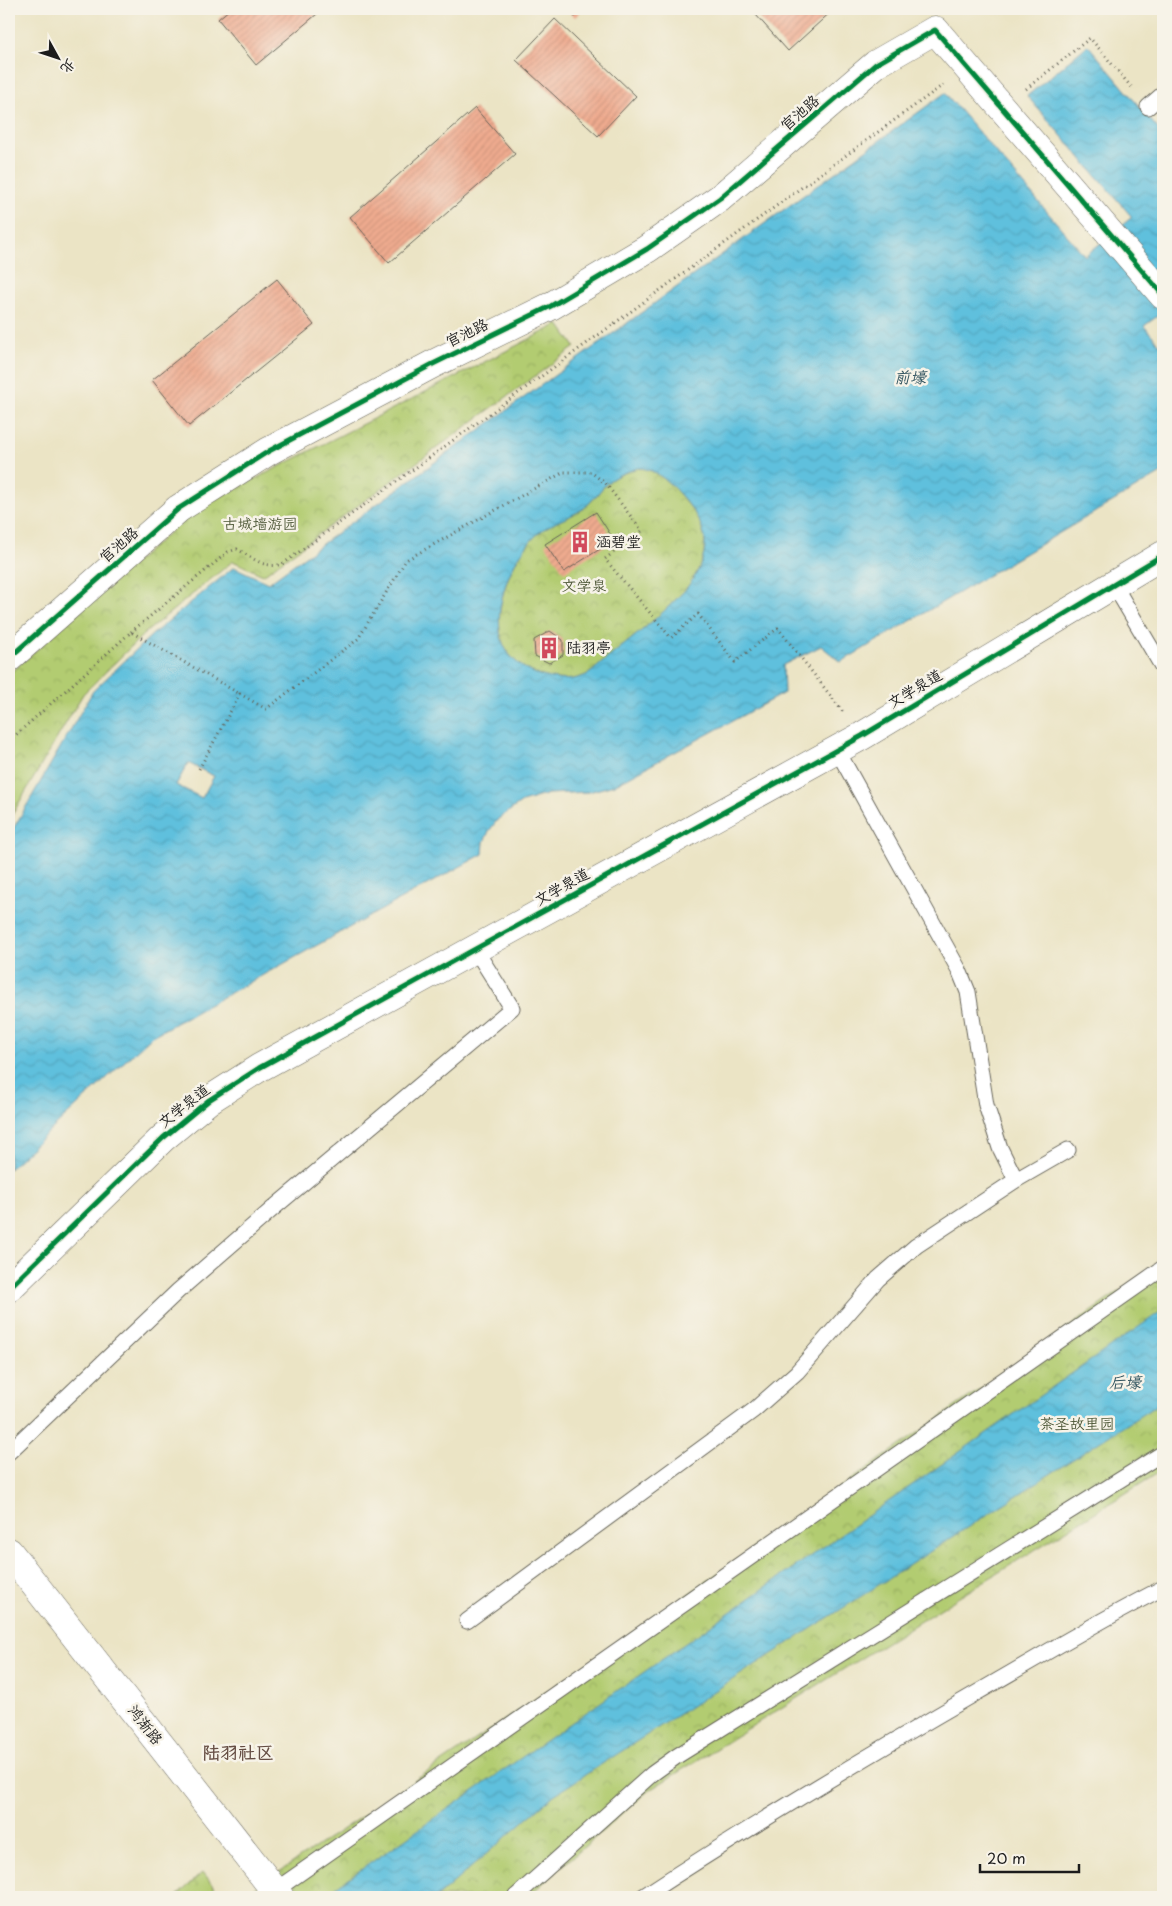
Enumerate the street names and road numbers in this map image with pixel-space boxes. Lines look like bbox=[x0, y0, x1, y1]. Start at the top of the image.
street label: 官池路 bbox=[774, 88, 824, 135]
street label: 官池路 bbox=[441, 311, 492, 352]
street label: 官池路 bbox=[93, 520, 143, 567]
street label: 文学泉道 bbox=[883, 662, 946, 713]
street label: 文学泉道 bbox=[529, 861, 593, 910]
street label: 文学泉道 bbox=[152, 1077, 214, 1132]
street label: 鸿渐路 bbox=[123, 1699, 169, 1749]

